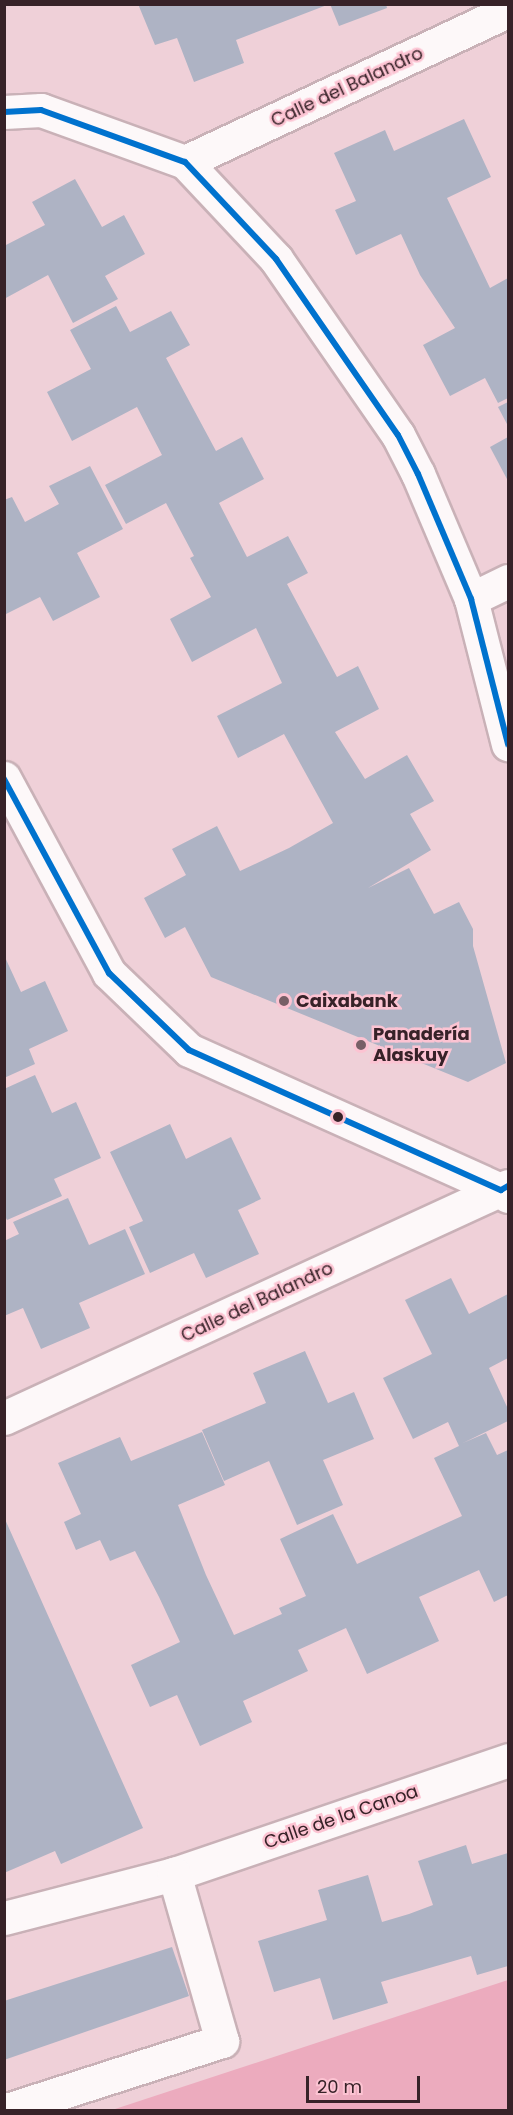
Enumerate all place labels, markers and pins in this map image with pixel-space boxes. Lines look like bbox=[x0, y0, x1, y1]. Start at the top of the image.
place label: Caixabank bbox=[296, 990, 398, 1012]
marker: Caixabank bbox=[277, 994, 291, 1008]
place label: Panadería Alaskuy bbox=[373, 1024, 470, 1066]
marker: Panadería Alaskuy bbox=[354, 1038, 368, 1052]
unlabelled marker bbox=[332, 1111, 344, 1123]

